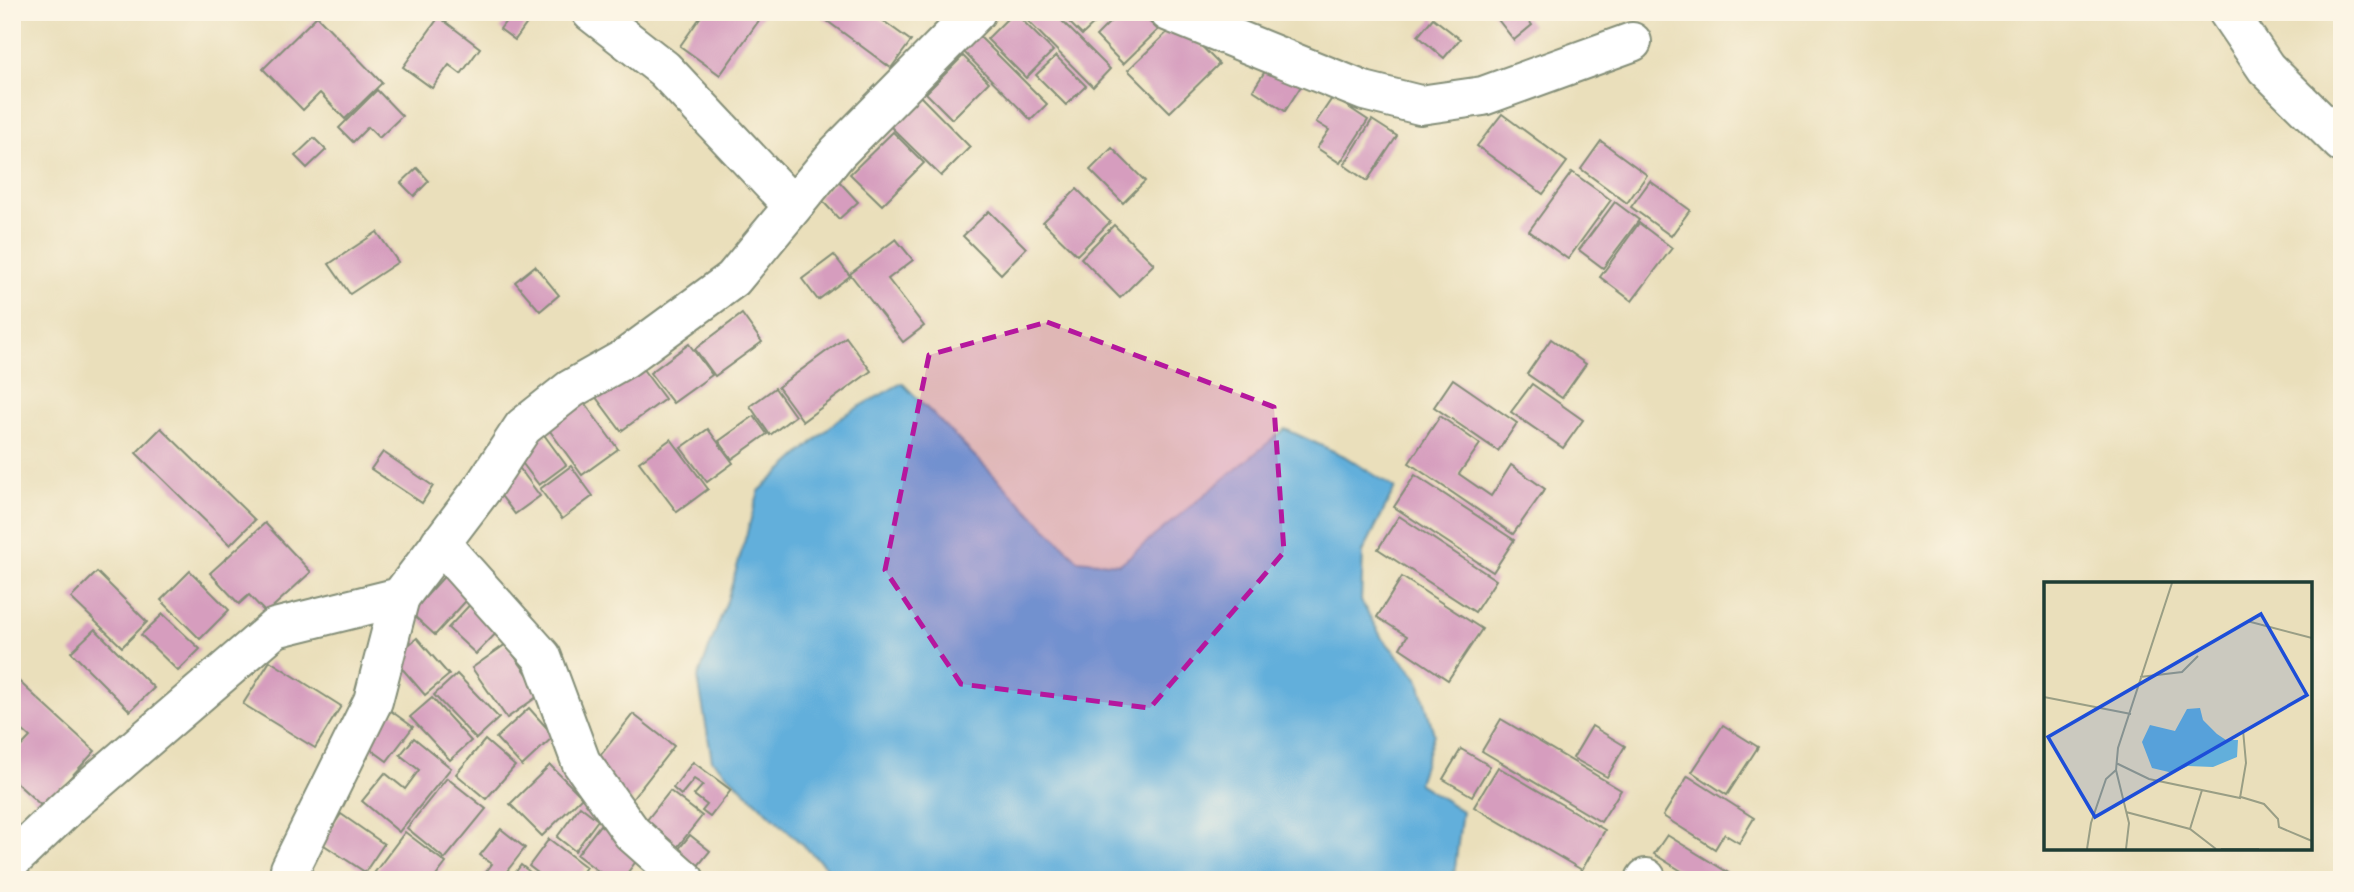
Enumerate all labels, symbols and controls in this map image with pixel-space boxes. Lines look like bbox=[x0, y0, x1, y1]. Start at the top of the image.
inset map bbox=[2044, 582, 2312, 850]

